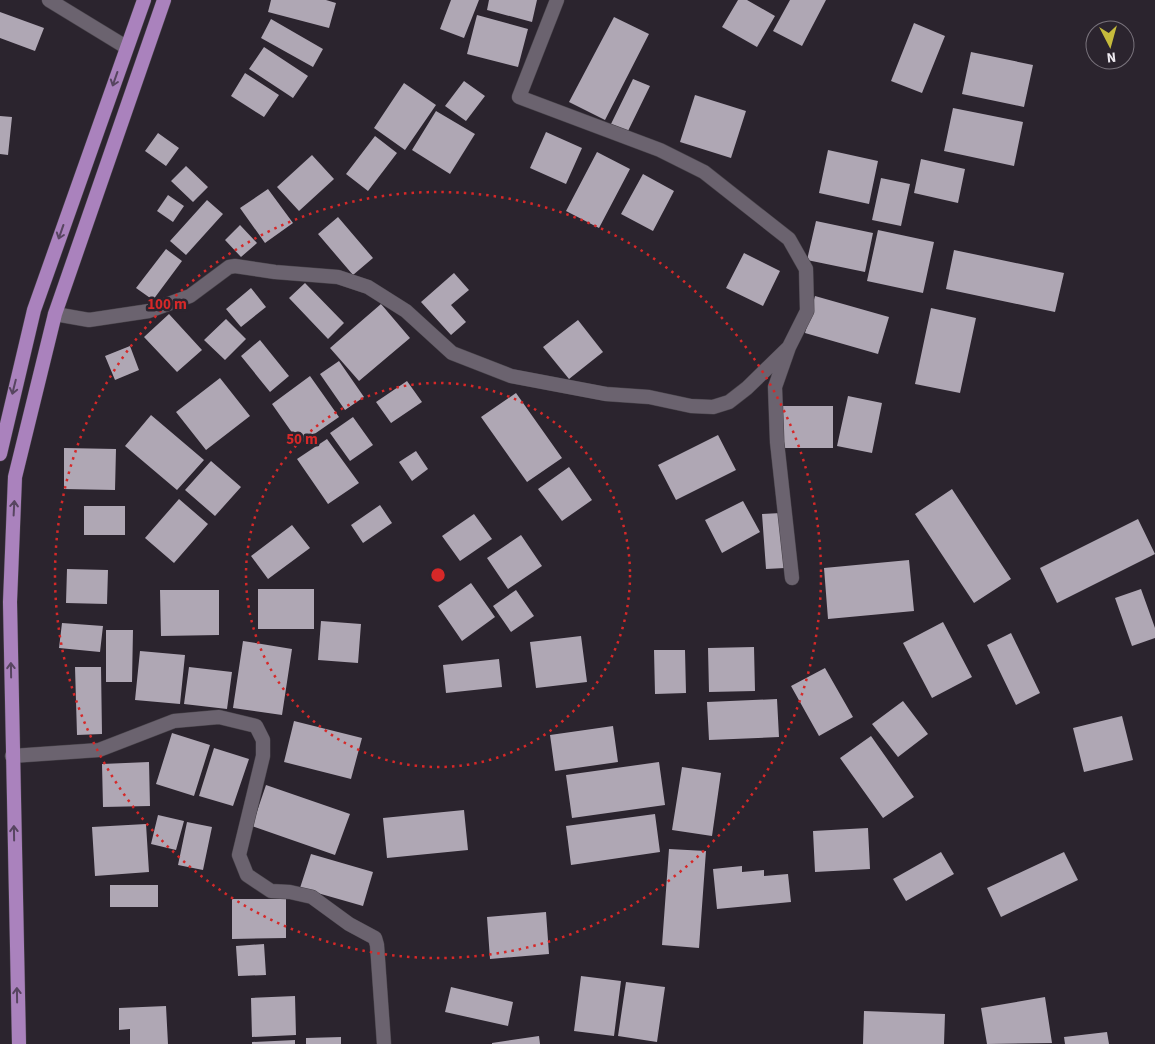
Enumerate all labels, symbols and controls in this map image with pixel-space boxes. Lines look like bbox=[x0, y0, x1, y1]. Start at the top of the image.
north arrow bbox=[1085, 20, 1135, 70]
text: N bbox=[1106, 47, 1117, 67]
one-way arrow bbox=[110, 70, 119, 86]
one-way arrow bbox=[56, 224, 65, 239]
text: 100 m bbox=[147, 294, 187, 315]
one-way arrow bbox=[9, 379, 18, 395]
text: 50 m bbox=[286, 429, 318, 450]
one-way arrow bbox=[9, 500, 19, 516]
centre of rings bbox=[429, 566, 447, 584]
one-way arrow bbox=[6, 663, 15, 679]
one-way arrow bbox=[9, 825, 19, 842]
one-way arrow bbox=[13, 988, 22, 1004]

